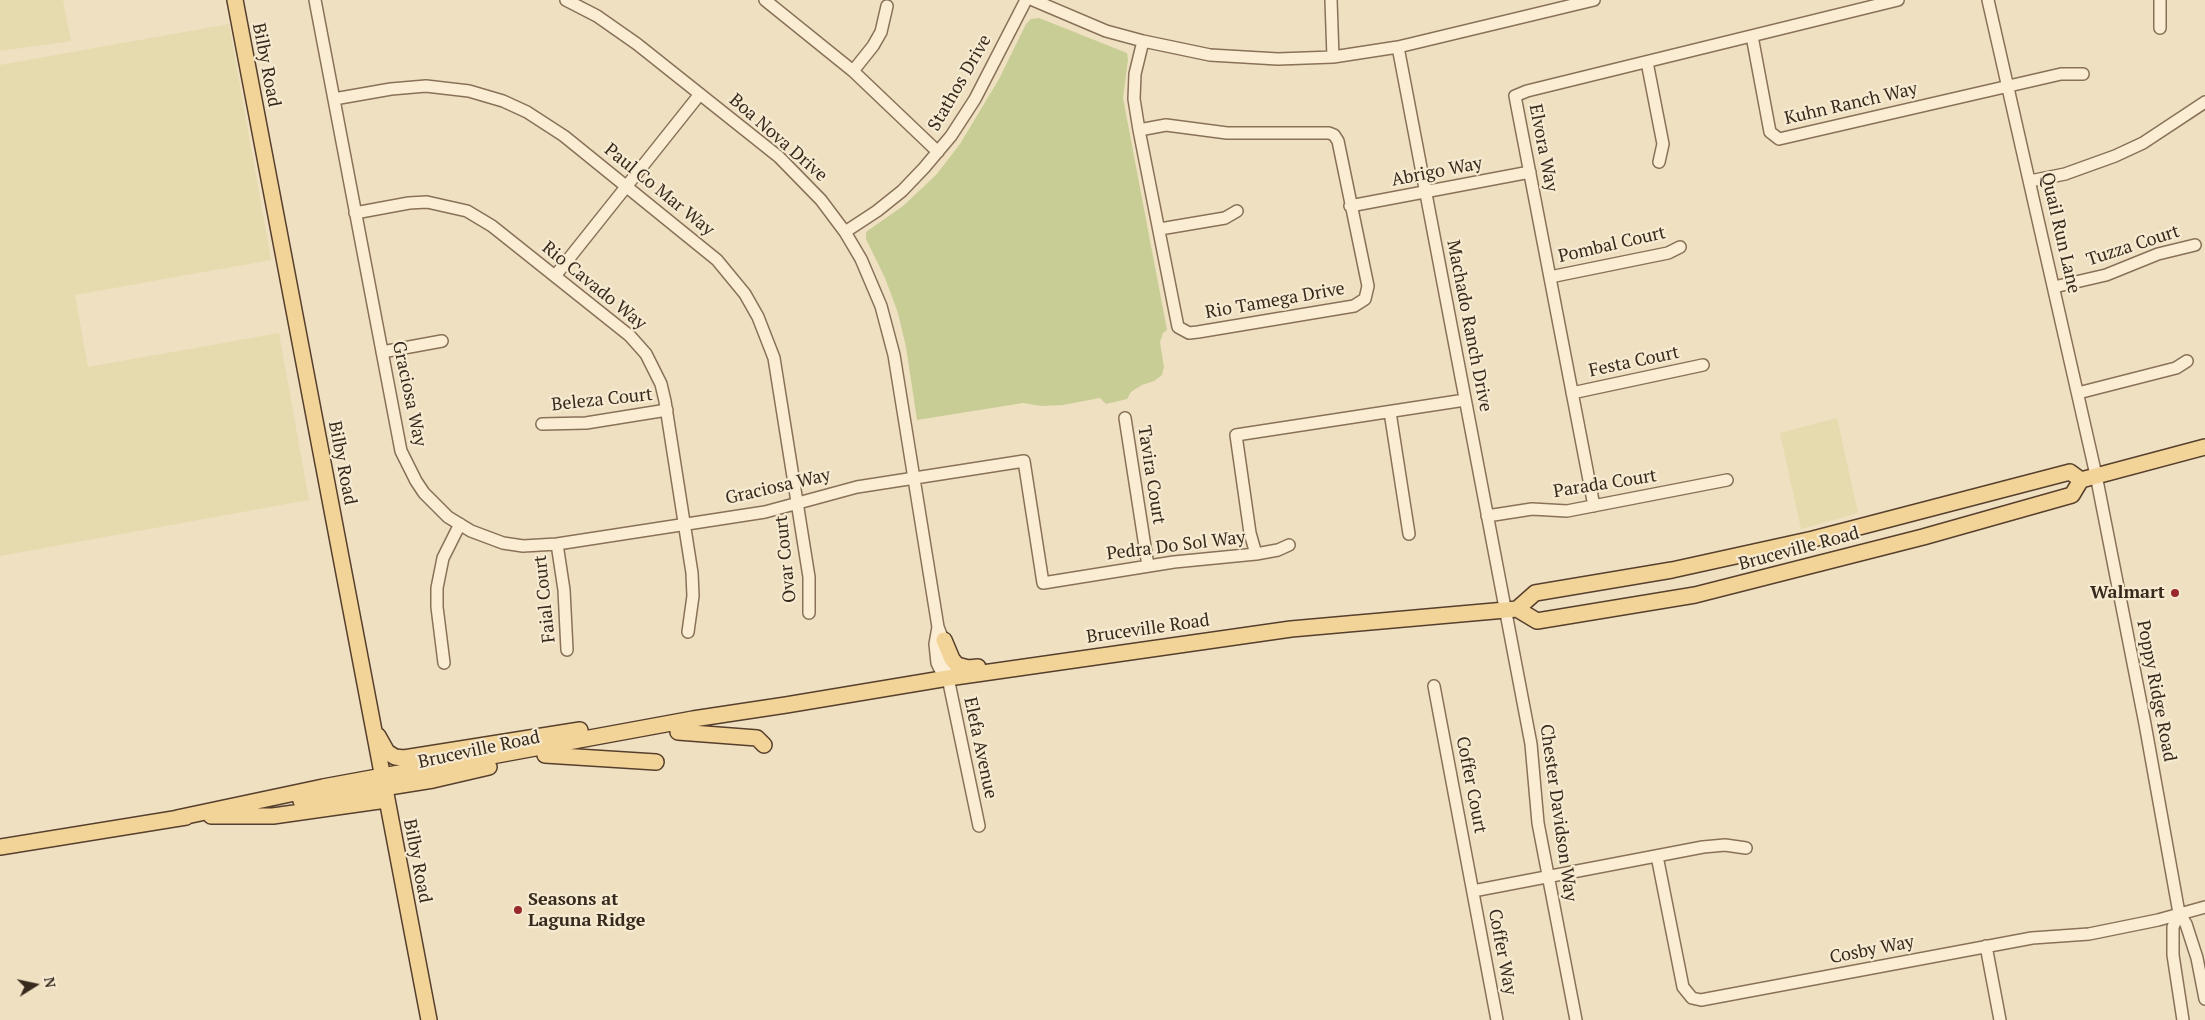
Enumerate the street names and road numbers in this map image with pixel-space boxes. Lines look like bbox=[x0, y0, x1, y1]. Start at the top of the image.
street label: Bilby Road bbox=[247, 21, 285, 109]
street label: Stathos Drive bbox=[924, 31, 996, 135]
street label: Kuhn Ranch Way bbox=[1782, 78, 1920, 130]
street label: Boa Nova Drive bbox=[725, 90, 831, 186]
street label: Elvora Way bbox=[1524, 102, 1562, 194]
street label: Paul Co Mar Way bbox=[600, 139, 718, 241]
street label: Abrigo Way bbox=[1390, 153, 1484, 191]
street label: Quail Run Lane bbox=[2036, 170, 2084, 296]
street label: Tuzza Court bbox=[2084, 221, 2182, 271]
street label: Pombal Court bbox=[1556, 222, 1668, 268]
street label: Rio Cavado Way bbox=[537, 237, 651, 335]
street label: Machado Ranch Drive bbox=[1442, 238, 1496, 414]
street label: Rio Tamega Drive bbox=[1204, 278, 1346, 324]
street label: Graciosa Way bbox=[387, 339, 431, 449]
street label: Festa Court bbox=[1587, 342, 1681, 382]
street label: Beleza Court bbox=[550, 384, 654, 416]
street label: Bilby Road bbox=[323, 419, 361, 507]
street label: Tavira Court bbox=[1133, 424, 1169, 526]
street label: Graciosa Way bbox=[723, 464, 833, 510]
street label: Parada Court bbox=[1552, 465, 1658, 503]
street label: Ovar Court bbox=[771, 514, 801, 604]
street label: Bruceville Road bbox=[1736, 523, 1862, 575]
street label: Pedra Do Sol Way bbox=[1105, 527, 1247, 565]
street label: Faial Court bbox=[530, 554, 560, 644]
street label: Bruceville Road bbox=[1085, 610, 1211, 648]
street label: Poppy Ridge Road bbox=[2132, 618, 2180, 764]
street label: Elefa Avenue bbox=[959, 695, 1001, 801]
street label: Chester Davidson Way bbox=[1535, 723, 1581, 903]
street label: Bruceville Road bbox=[416, 727, 542, 773]
street label: Coffer Court bbox=[1451, 735, 1491, 835]
street label: Bilby Road bbox=[398, 817, 436, 905]
street label: Coffer Way bbox=[1483, 907, 1521, 997]
street label: Cosby Way bbox=[1828, 931, 1916, 969]

